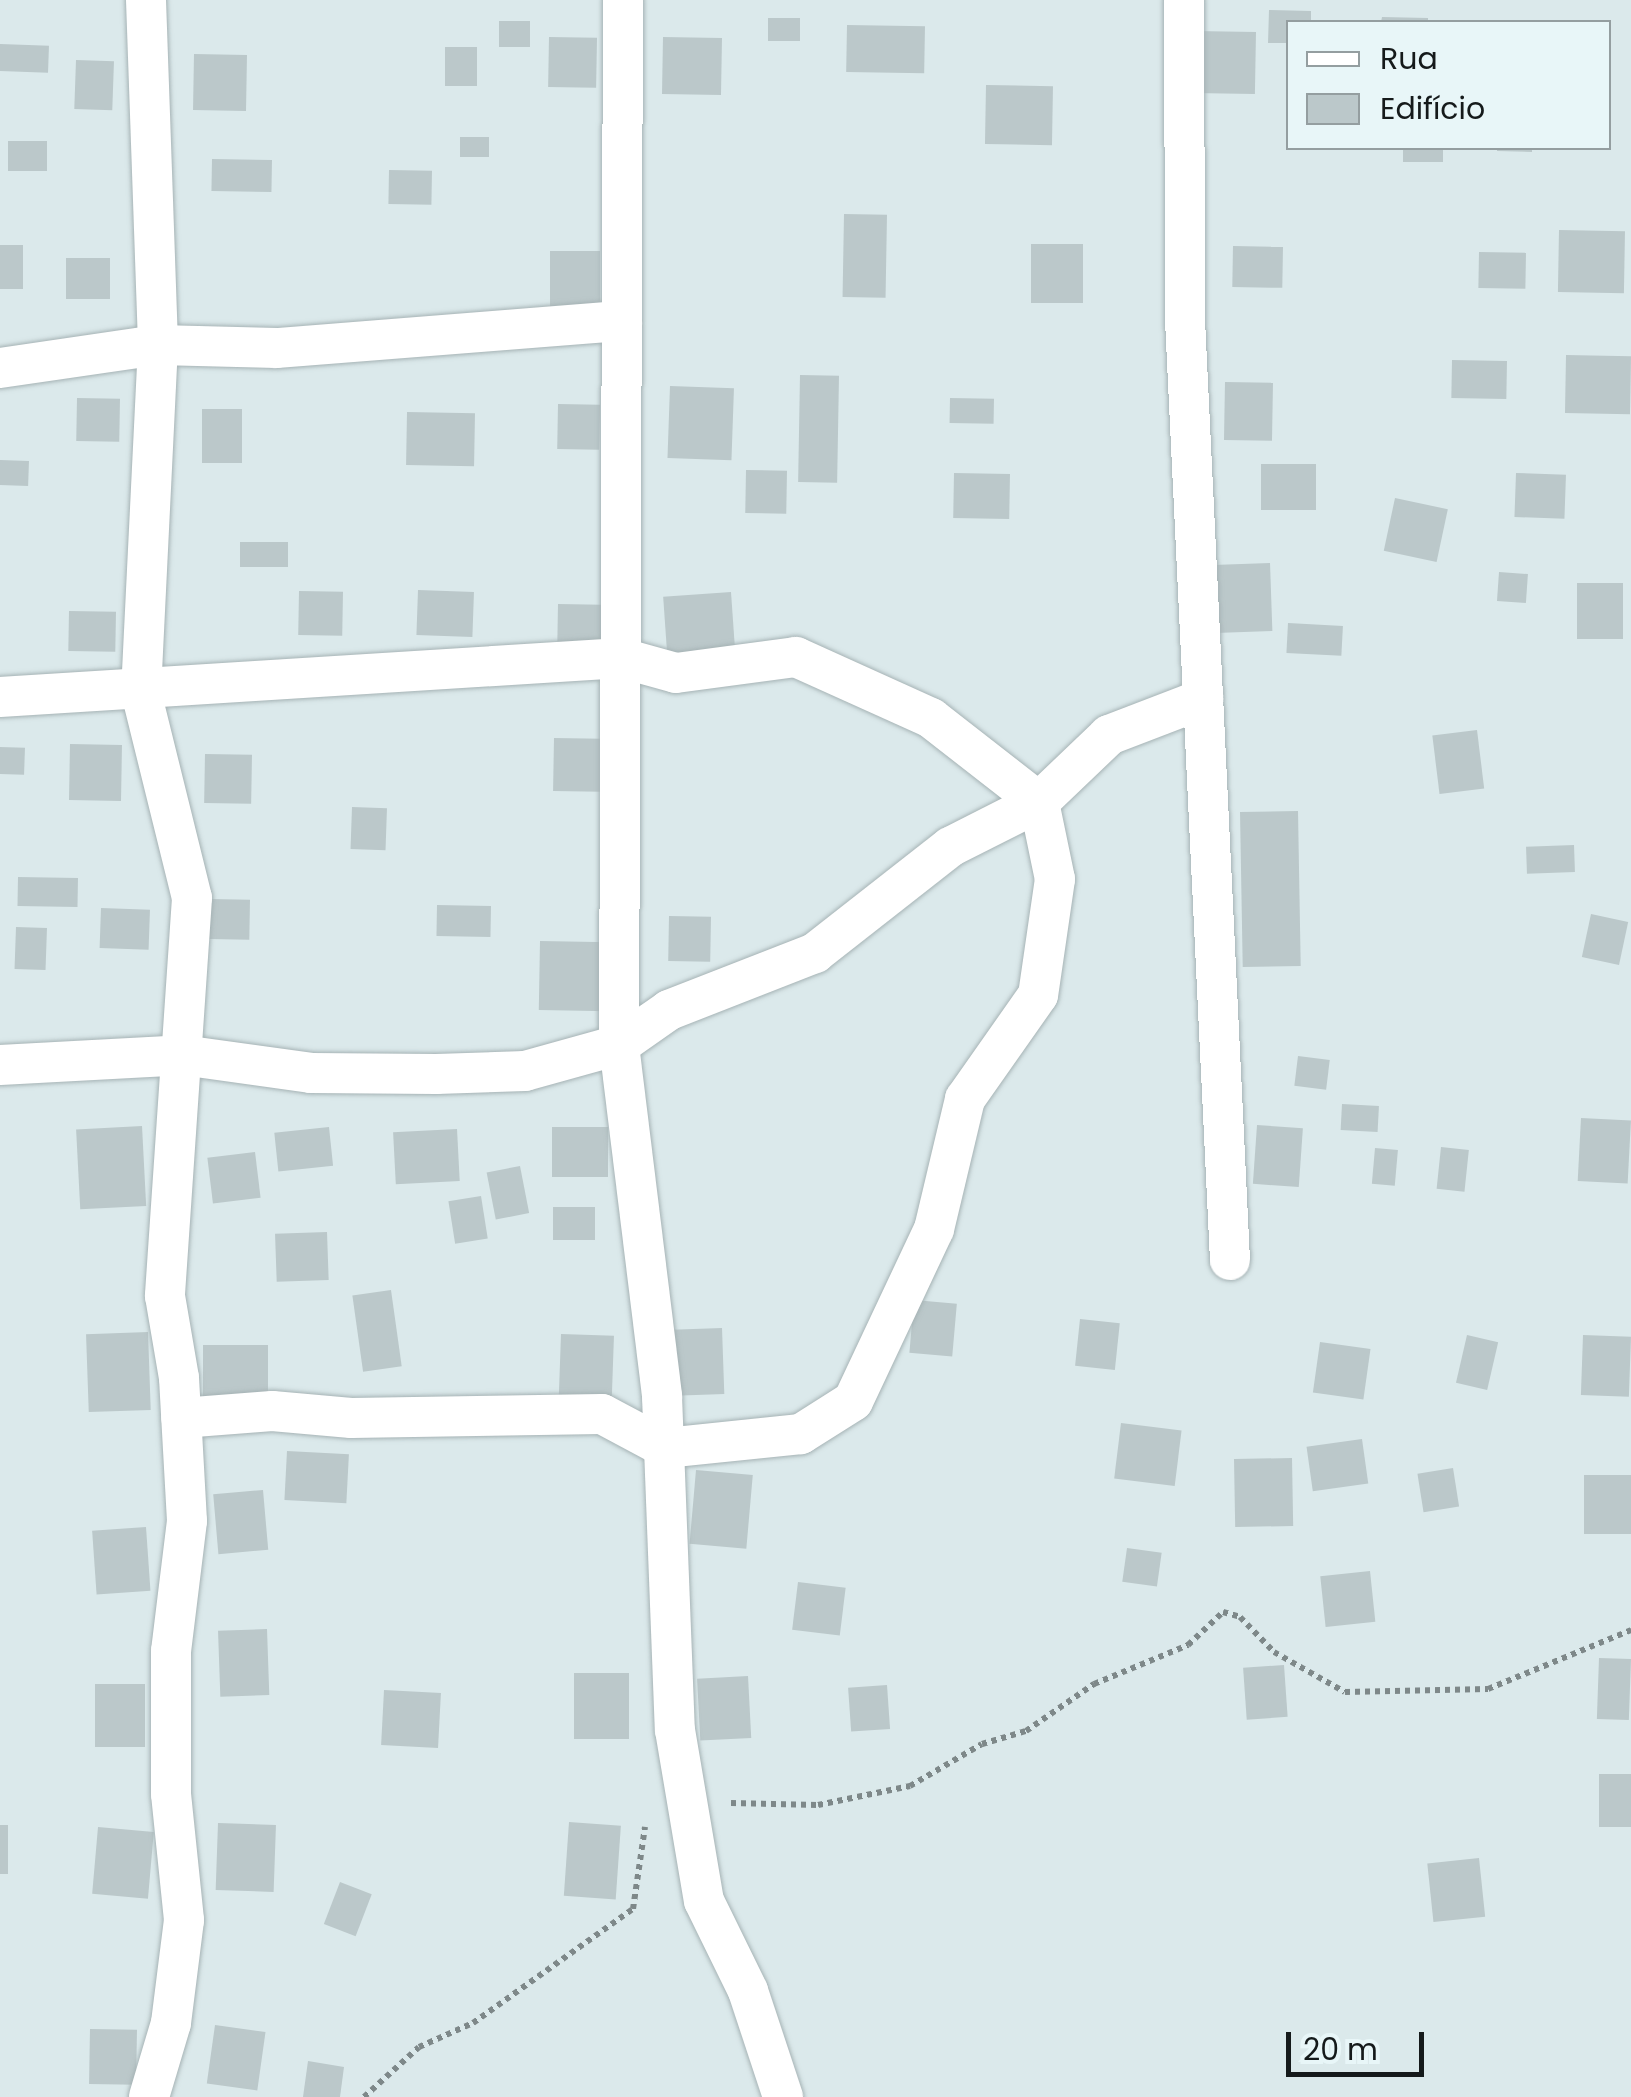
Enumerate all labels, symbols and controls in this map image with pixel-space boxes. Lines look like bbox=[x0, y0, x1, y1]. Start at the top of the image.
legend bbox=[1286, 20, 1611, 150]
text: Rua bbox=[1380, 37, 1438, 80]
text: Edifício bbox=[1380, 87, 1485, 130]
scale bar bbox=[1291, 2012, 1428, 2074]
text: 20 m bbox=[1303, 2028, 1378, 2071]

